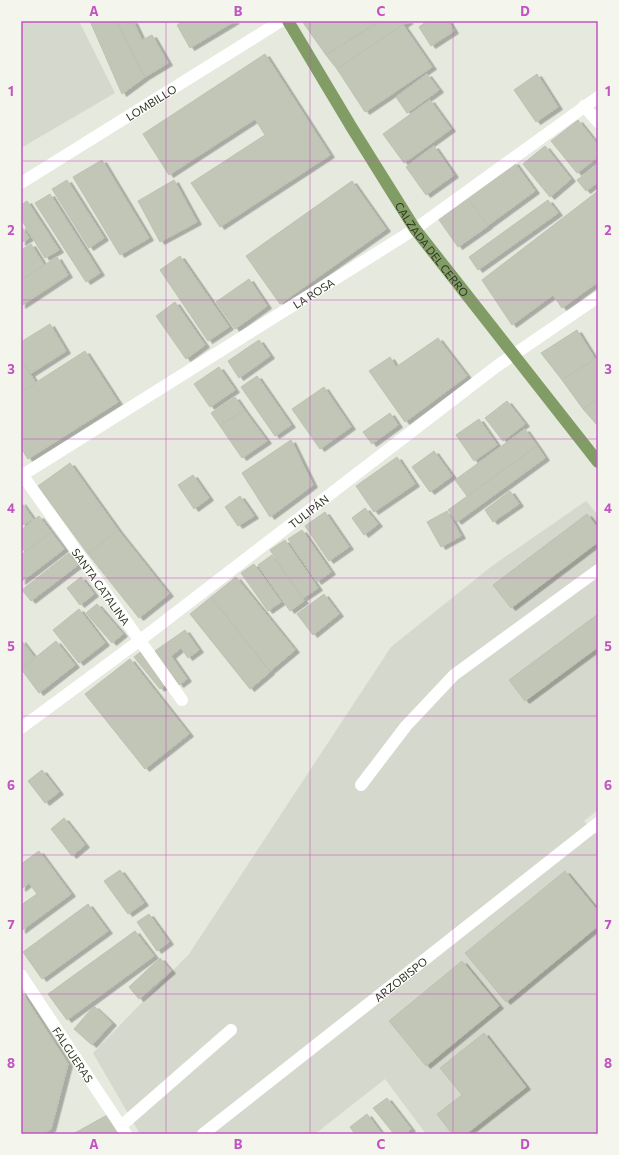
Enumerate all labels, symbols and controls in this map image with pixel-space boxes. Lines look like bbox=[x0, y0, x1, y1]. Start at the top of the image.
text: A bbox=[89, 3, 99, 19]
text: B bbox=[234, 3, 243, 19]
text: C bbox=[377, 3, 386, 19]
text: D bbox=[520, 3, 530, 19]
street label: LOMBILLO bbox=[123, 81, 178, 123]
text: 1 bbox=[8, 83, 14, 99]
text: 1 bbox=[605, 83, 611, 99]
street label: CALZADA DEL CERRO bbox=[393, 199, 472, 299]
text: 2 bbox=[7, 222, 15, 238]
text: 2 bbox=[604, 222, 612, 238]
street label: LA ROSA bbox=[290, 275, 337, 311]
text: 3 bbox=[7, 361, 15, 377]
text: 3 bbox=[604, 361, 612, 377]
street label: TULIPÁN bbox=[286, 492, 331, 530]
text: 4 bbox=[7, 500, 15, 516]
text: 4 bbox=[604, 500, 612, 516]
street label: SANTA CATALINA bbox=[70, 545, 133, 628]
text: 5 bbox=[7, 638, 15, 654]
text: 5 bbox=[604, 638, 612, 654]
text: 6 bbox=[7, 777, 15, 793]
text: 6 bbox=[604, 777, 612, 793]
text: 7 bbox=[7, 916, 15, 932]
text: 7 bbox=[604, 916, 612, 932]
street label: ARZOBISPO bbox=[371, 954, 429, 1004]
street label: FALGUERAS bbox=[50, 1024, 96, 1084]
text: 8 bbox=[7, 1055, 15, 1071]
text: 8 bbox=[604, 1055, 612, 1071]
text: A bbox=[89, 1136, 99, 1152]
text: B bbox=[234, 1136, 243, 1152]
text: C bbox=[377, 1136, 386, 1152]
text: D bbox=[520, 1136, 530, 1152]

